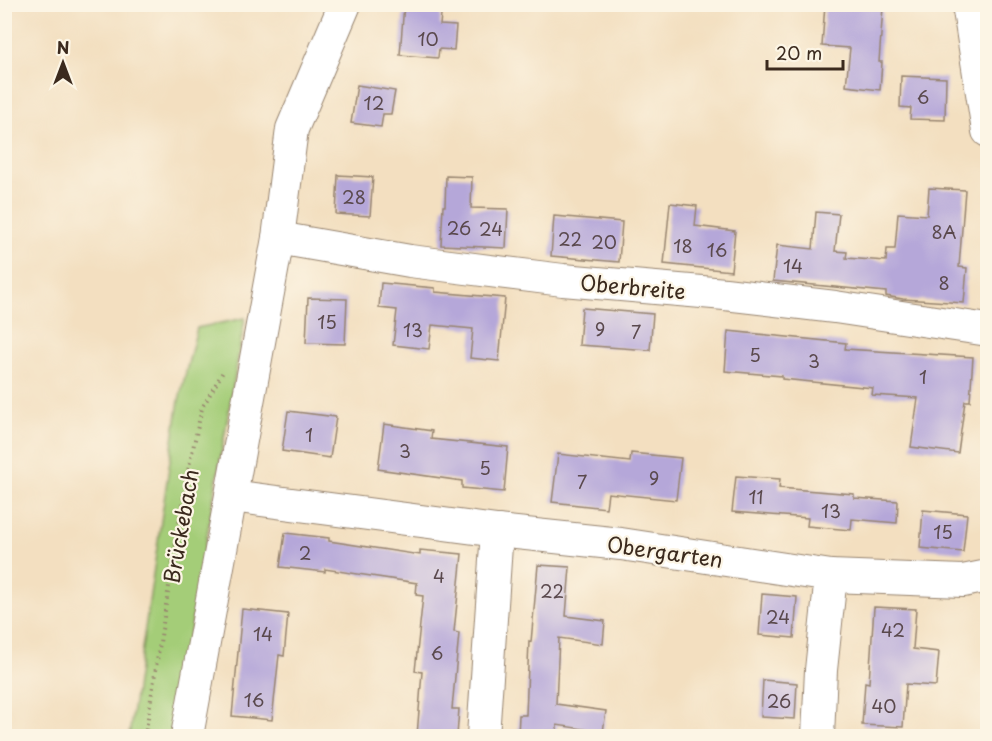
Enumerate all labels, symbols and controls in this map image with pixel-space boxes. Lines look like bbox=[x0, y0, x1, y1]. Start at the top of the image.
house number: 10 bbox=[417, 25, 439, 52]
north arrow bbox=[33, 33, 93, 93]
scale bar bbox=[767, 33, 844, 71]
text: N bbox=[57, 35, 69, 59]
text: 20 m bbox=[776, 39, 822, 66]
house number: 6 bbox=[917, 83, 929, 110]
house number: 12 bbox=[364, 89, 384, 116]
house number: 28 bbox=[342, 183, 366, 210]
house number: 26 bbox=[447, 214, 471, 241]
house number: 24 bbox=[479, 215, 503, 242]
house number: 8A bbox=[931, 218, 957, 245]
house number: 22 bbox=[558, 225, 582, 252]
house number: 20 bbox=[591, 228, 617, 255]
house number: 18 bbox=[673, 232, 693, 259]
house number: 16 bbox=[707, 236, 727, 263]
house number: 14 bbox=[783, 252, 803, 279]
street label: Oberbreite bbox=[579, 265, 687, 307]
house number: 8 bbox=[938, 269, 950, 296]
house number: 15 bbox=[317, 308, 337, 335]
house number: 9 bbox=[595, 315, 605, 342]
house number: 13 bbox=[403, 316, 423, 343]
house number: 7 bbox=[631, 318, 641, 345]
house number: 5 bbox=[749, 341, 761, 368]
house number: 3 bbox=[808, 347, 820, 374]
house number: 1 bbox=[919, 363, 927, 390]
house number: 1 bbox=[305, 421, 313, 448]
house number: 3 bbox=[399, 437, 411, 464]
house number: 5 bbox=[479, 454, 491, 481]
house number: 9 bbox=[649, 464, 659, 491]
street label: Brückebach bbox=[154, 466, 206, 586]
house number: 7 bbox=[577, 468, 587, 495]
house number: 11 bbox=[748, 483, 764, 510]
house number: 13 bbox=[821, 497, 841, 524]
house number: 15 bbox=[933, 518, 953, 545]
street label: Obergarten bbox=[605, 527, 725, 575]
house number: 2 bbox=[299, 539, 311, 566]
house number: 4 bbox=[433, 562, 445, 589]
house number: 22 bbox=[540, 577, 564, 604]
house number: 24 bbox=[766, 603, 790, 630]
house number: 42 bbox=[881, 616, 905, 643]
house number: 14 bbox=[253, 620, 273, 647]
house number: 6 bbox=[431, 639, 443, 666]
house number: 16 bbox=[244, 686, 264, 713]
house number: 26 bbox=[767, 687, 791, 714]
house number: 40 bbox=[871, 692, 897, 719]

